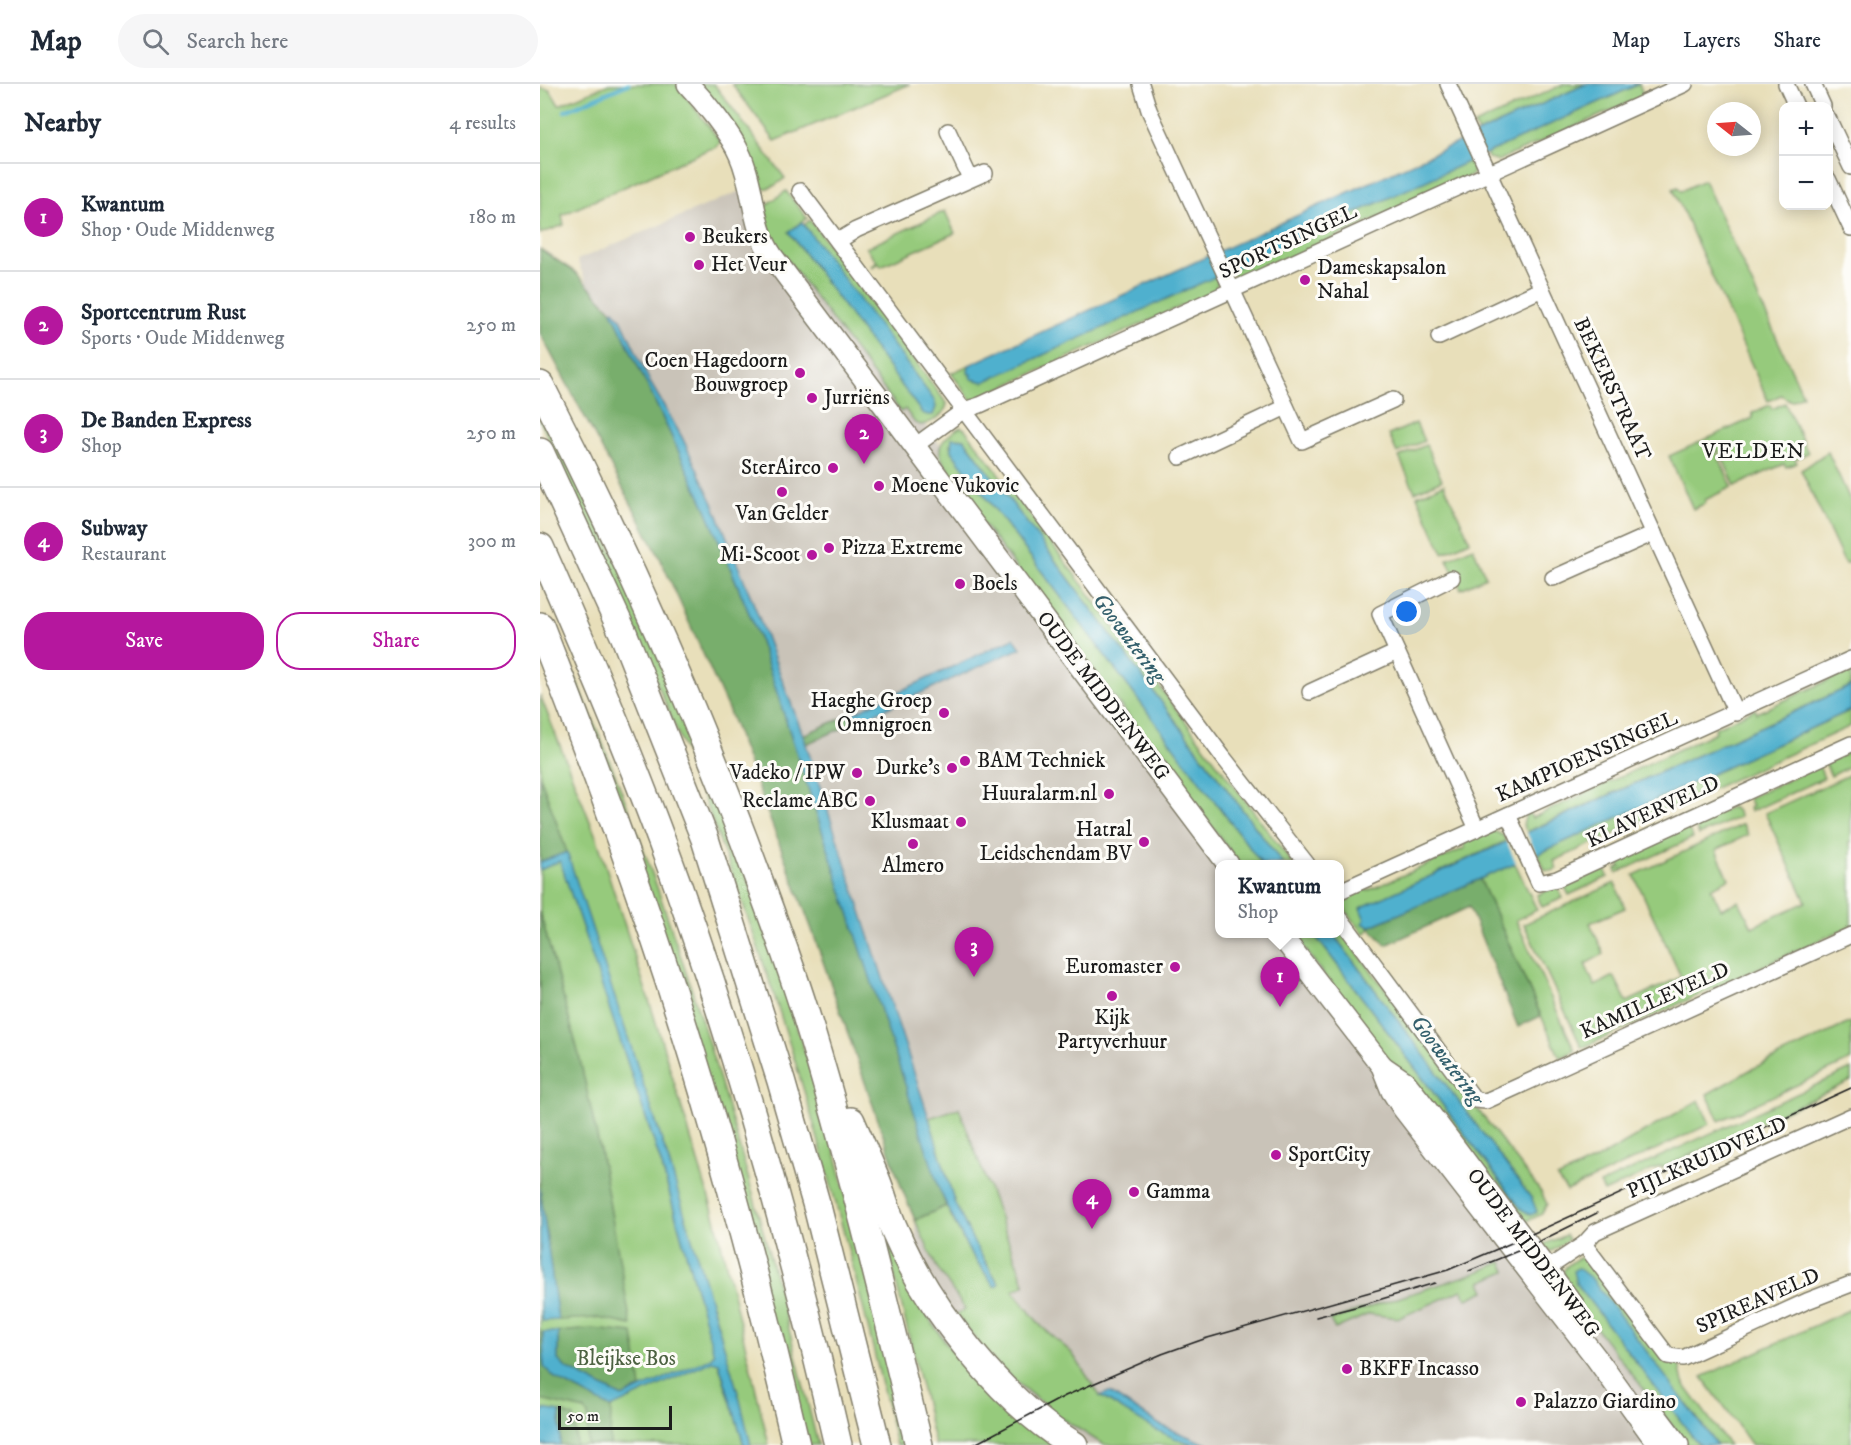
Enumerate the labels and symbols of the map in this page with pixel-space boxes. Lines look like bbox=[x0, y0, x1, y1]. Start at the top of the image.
north arrow bbox=[1707, 102, 1761, 156]
street label: SPORTSINGEL bbox=[1215, 199, 1361, 285]
place label: Beukers bbox=[702, 224, 768, 250]
marker: Beukers bbox=[683, 230, 697, 244]
place label: Het Veur bbox=[711, 252, 787, 278]
place label: Dameskapsalon Nahal bbox=[1317, 255, 1446, 305]
marker: Het Veur bbox=[692, 258, 706, 272]
marker: Dameskapsalon Nahal bbox=[1298, 273, 1312, 287]
street label: BEKERSTRAAT bbox=[1568, 313, 1657, 465]
place label: Coen Hagedoorn Bouwgroep bbox=[645, 348, 788, 398]
marker: Coen Hagedoorn Bouwgroep bbox=[793, 366, 807, 380]
place label: Jurriëns bbox=[822, 385, 890, 411]
marker: Jurriëns bbox=[805, 391, 819, 405]
pin: 2 bbox=[844, 414, 884, 464]
district label: VELDEN bbox=[1701, 438, 1806, 465]
place label: SterAirco bbox=[741, 455, 821, 481]
marker: SterAirco bbox=[826, 461, 840, 475]
place label: Moene Vukovic bbox=[891, 473, 1019, 499]
marker: Moene Vukovic bbox=[872, 479, 886, 493]
marker: Van Gelder bbox=[775, 485, 789, 499]
place label: Van Gelder bbox=[734, 501, 829, 527]
place label: Pizza Extreme bbox=[841, 535, 963, 561]
marker: Pizza Extreme bbox=[822, 541, 836, 555]
place label: Mi-Scoot bbox=[720, 542, 800, 568]
marker: Mi-Scoot bbox=[805, 548, 819, 562]
place label: Boels bbox=[972, 571, 1018, 597]
marker: Boels bbox=[953, 577, 967, 591]
water label: Goowatering bbox=[1086, 588, 1173, 690]
your location bbox=[1392, 597, 1421, 626]
street label: OUDE MIDDENWEG bbox=[1031, 606, 1175, 786]
place label: Haeghe Groep Omnigroen bbox=[810, 688, 932, 738]
street label: KAMPIOENSINGEL bbox=[1492, 705, 1682, 809]
marker: Haeghe Groep Omnigroen bbox=[937, 706, 951, 720]
place label: BAM Techniek bbox=[977, 748, 1106, 774]
marker: BAM Techniek bbox=[958, 754, 972, 768]
place label: Durke's bbox=[875, 755, 940, 781]
place label: Vadeko / IPW bbox=[729, 760, 846, 786]
marker: Durke's bbox=[945, 761, 959, 775]
marker: Vadeko / IPW bbox=[850, 766, 864, 780]
street label: KLAVERVELD bbox=[1582, 770, 1724, 854]
place label: Huuralarm.nl bbox=[982, 781, 1098, 807]
marker: Huuralarm.nl bbox=[1102, 787, 1116, 801]
place label: Reclame ABC bbox=[742, 788, 858, 814]
marker: Reclame ABC bbox=[863, 794, 877, 808]
place label: Klusmaat bbox=[871, 809, 949, 835]
marker: Klusmaat bbox=[954, 815, 968, 829]
place label: Hatral Leidschendam BV bbox=[979, 817, 1133, 867]
marker: Hatral Leidschendam BV bbox=[1137, 835, 1151, 849]
marker: Almero bbox=[906, 837, 920, 851]
place label: Almero bbox=[882, 853, 944, 879]
pin: 3 bbox=[954, 928, 994, 977]
place label: Euromaster bbox=[1065, 954, 1163, 980]
street label: KAMILLEVELD bbox=[1577, 957, 1733, 1045]
pin: 1 bbox=[1260, 958, 1300, 1007]
marker: Euromaster bbox=[1168, 960, 1182, 974]
marker: Kijk Partyverhuur bbox=[1105, 989, 1119, 1003]
place label: Kijk Partyverhuur bbox=[1057, 1005, 1167, 1055]
water label: Goowatering bbox=[1404, 1010, 1491, 1112]
street label: PIJLKRUIDVELD bbox=[1623, 1111, 1791, 1205]
place label: SportCity bbox=[1288, 1142, 1371, 1168]
marker: SportCity bbox=[1269, 1148, 1283, 1162]
street label: OUDE MIDDENWEG bbox=[1461, 1163, 1605, 1343]
place label: Gamma bbox=[1146, 1179, 1210, 1205]
pin: 4 bbox=[1072, 1180, 1112, 1229]
marker: Gamma bbox=[1127, 1185, 1141, 1199]
street label: SPIREAVELD bbox=[1692, 1262, 1824, 1340]
park label: Bleijkse Bos bbox=[576, 1346, 676, 1372]
place label: BKFF Incasso bbox=[1359, 1356, 1479, 1382]
marker: BKFF Incasso bbox=[1340, 1362, 1354, 1376]
place label: Palazzo Giardino bbox=[1533, 1389, 1676, 1415]
marker: Palazzo Giardino bbox=[1514, 1395, 1528, 1409]
scale bar bbox=[558, 1403, 672, 1430]

